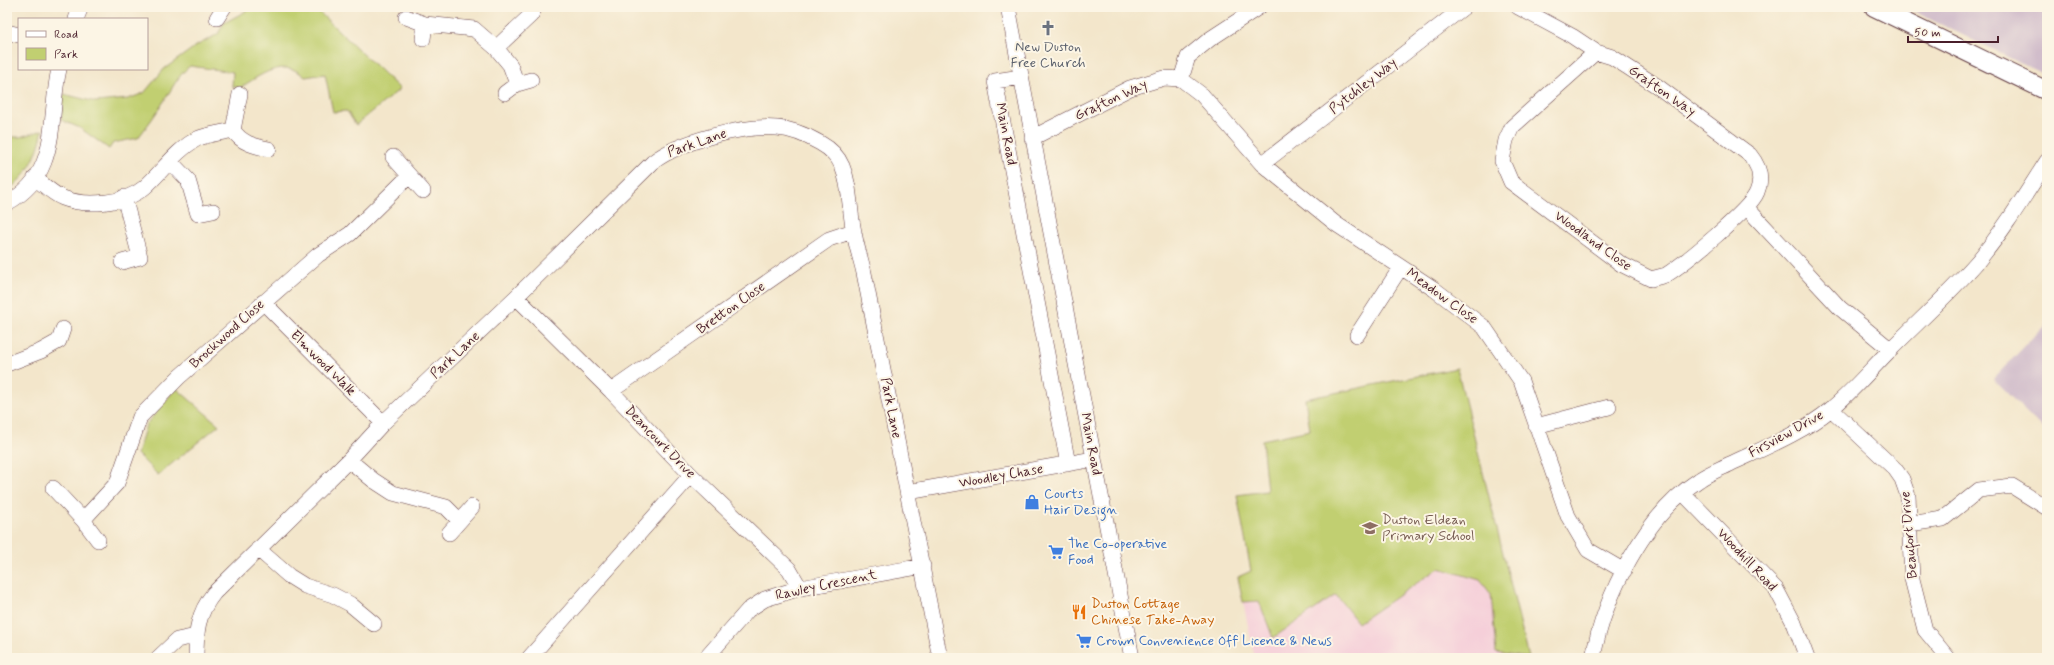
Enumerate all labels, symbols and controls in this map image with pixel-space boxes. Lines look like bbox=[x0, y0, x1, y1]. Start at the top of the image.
legend bbox=[18, 18, 148, 70]
scale bar bbox=[1908, 18, 1998, 44]
church icon: New Duston Free Church bbox=[1039, 19, 1057, 37]
text: 50 m bbox=[1914, 25, 1941, 41]
text: Road bbox=[54, 27, 78, 43]
place label: New Duston Free Church bbox=[1011, 38, 1086, 72]
text: Park bbox=[54, 47, 78, 63]
street label: Pytchley Way bbox=[1325, 54, 1401, 118]
street label: Grafton Way bbox=[1625, 61, 1699, 121]
street label: Grafton Way bbox=[1072, 75, 1150, 125]
street label: Main Road bbox=[991, 101, 1021, 167]
street label: Park Lane bbox=[665, 124, 729, 162]
street label: Woodland Close bbox=[1551, 207, 1635, 275]
street label: Meadow Close bbox=[1403, 264, 1481, 328]
street label: Bretton Close bbox=[693, 278, 769, 338]
street label: Brockwood Close bbox=[186, 296, 268, 372]
street label: Elmwood Walk bbox=[286, 326, 360, 400]
street label: Park Lane bbox=[426, 327, 484, 383]
street label: Park Lane bbox=[876, 376, 906, 440]
street label: Deancourt Drive bbox=[621, 402, 699, 482]
street label: Firsview Drive bbox=[1745, 406, 1827, 462]
street label: Main Road bbox=[1076, 411, 1106, 477]
street label: Woodley Chase bbox=[958, 460, 1044, 492]
place label: Courts Hair Design bbox=[1044, 485, 1118, 521]
street label: Beaufort Drive bbox=[1896, 490, 1924, 579]
shop icon: Courts Hair Design bbox=[1023, 493, 1041, 511]
place label: Duston Eldean Primary School bbox=[1382, 511, 1475, 545]
school or university icon: Duston Eldean Primary School bbox=[1361, 519, 1379, 537]
street label: Woodhill Road bbox=[1713, 525, 1781, 595]
place label: The Co-operative Food bbox=[1068, 535, 1167, 569]
supermarket icon: The Co-operative Food bbox=[1047, 543, 1065, 561]
street label: Rawley Crescent bbox=[774, 565, 879, 604]
place label: Duston Cottage Chinese Take-Away bbox=[1091, 595, 1214, 629]
restaurant icon: Duston Cottage Chinese Take-Away bbox=[1070, 603, 1088, 621]
supermarket icon: Crown Convenience Off Licence & News bbox=[1075, 632, 1093, 650]
place label: Crown Convenience Off Licence & News bbox=[1096, 632, 1332, 650]

